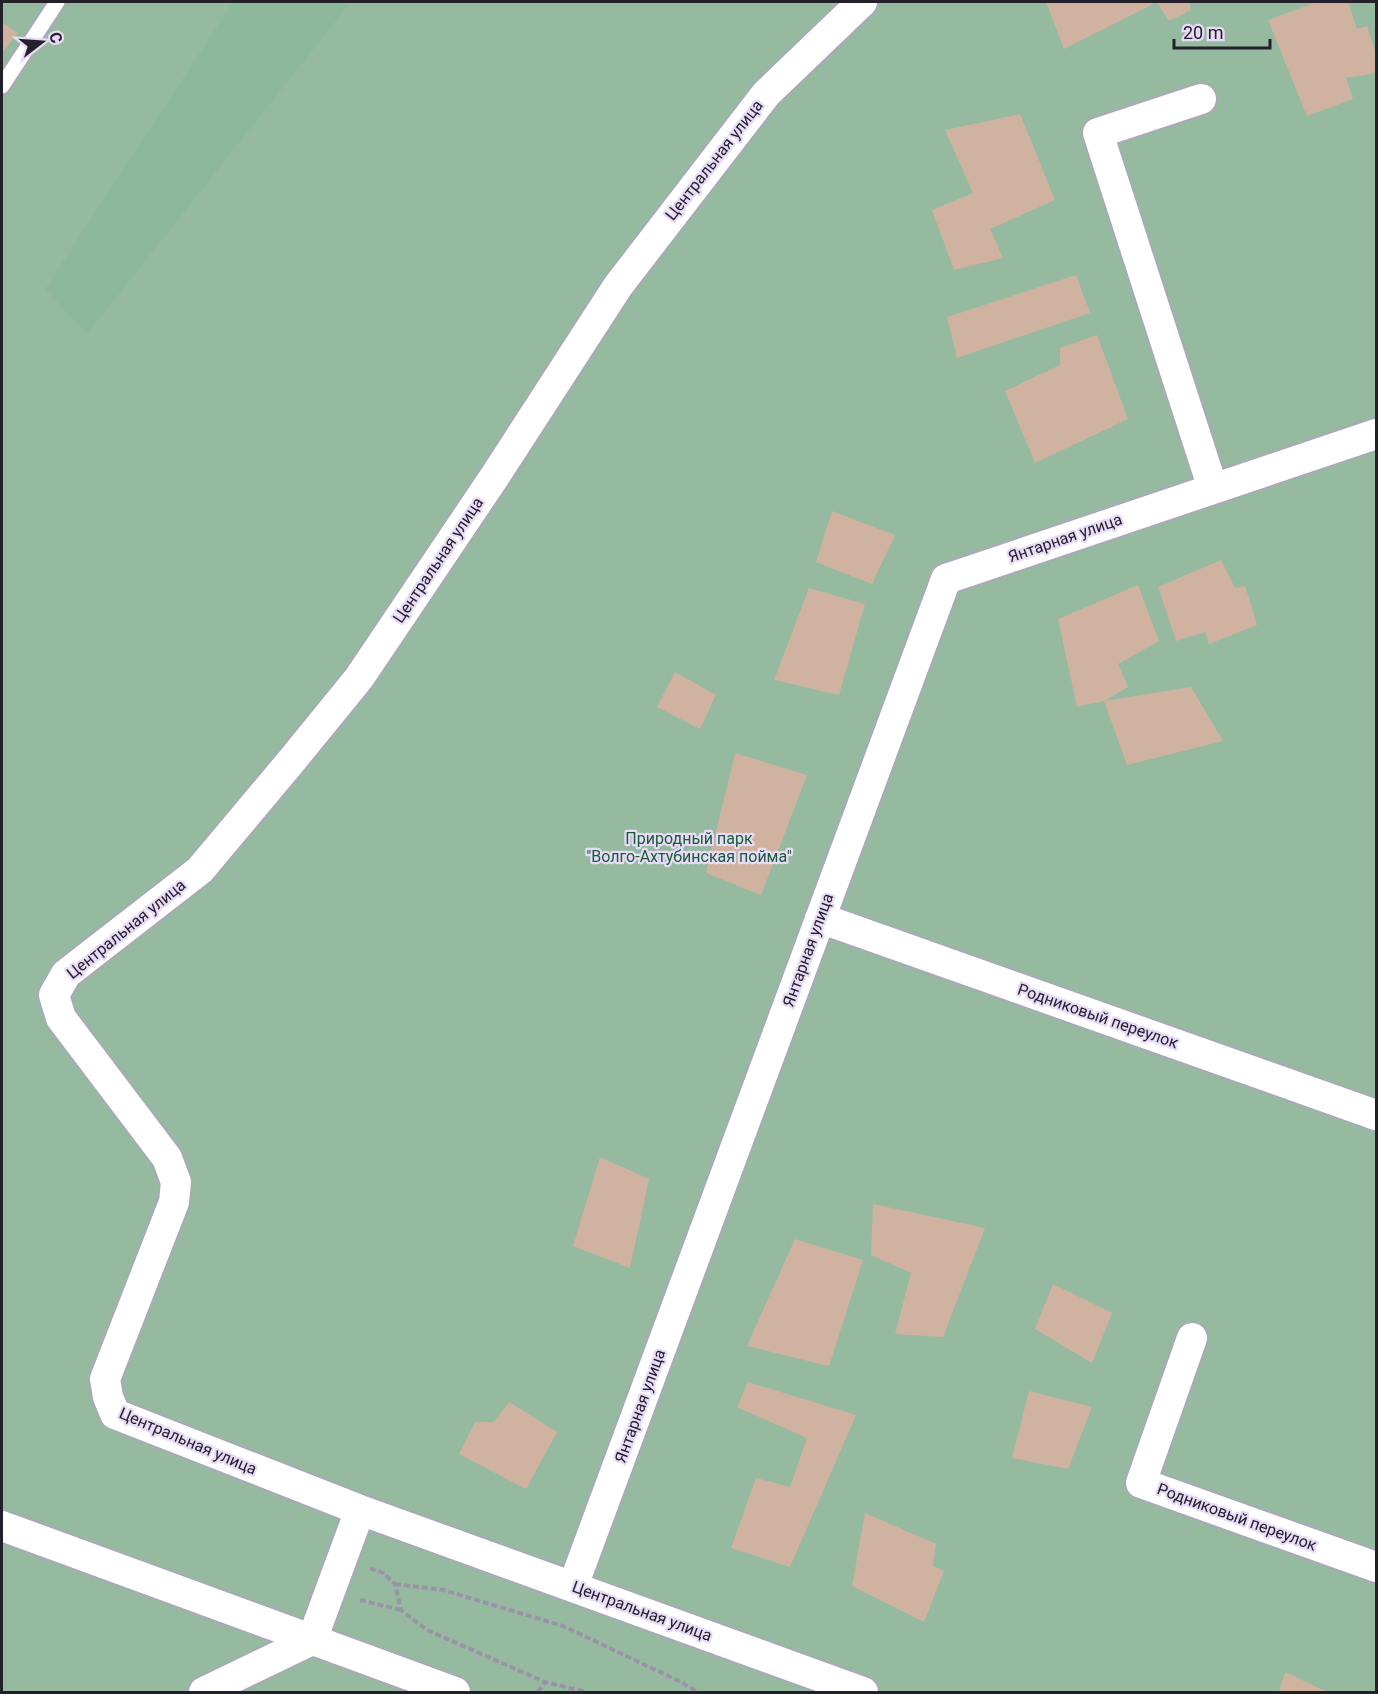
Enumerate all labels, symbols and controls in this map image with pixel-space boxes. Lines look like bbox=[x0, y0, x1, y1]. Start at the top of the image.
north arrow bbox=[12, 12, 72, 72]
scale bar bbox=[1174, 12, 1270, 50]
text: 20 m bbox=[1183, 22, 1223, 43]
text: С bbox=[45, 30, 66, 46]
street label: Центральная улица bbox=[661, 96, 767, 224]
street label: Центральная улица bbox=[389, 494, 487, 626]
street label: Янтарная улица bbox=[1006, 510, 1124, 566]
park label: Природный парк "Волго-Ахтубинская пойма" bbox=[586, 829, 792, 866]
street label: Центральная улица bbox=[63, 875, 189, 983]
street label: Янтарная улица bbox=[779, 891, 837, 1009]
street label: Родниковый переулок bbox=[1015, 980, 1181, 1053]
street label: Янтарная улица bbox=[611, 1347, 669, 1465]
street label: Центральная улица bbox=[116, 1403, 260, 1479]
street label: Родниковый переулок bbox=[1155, 1479, 1320, 1555]
street label: Центральная улица bbox=[570, 1577, 714, 1645]

